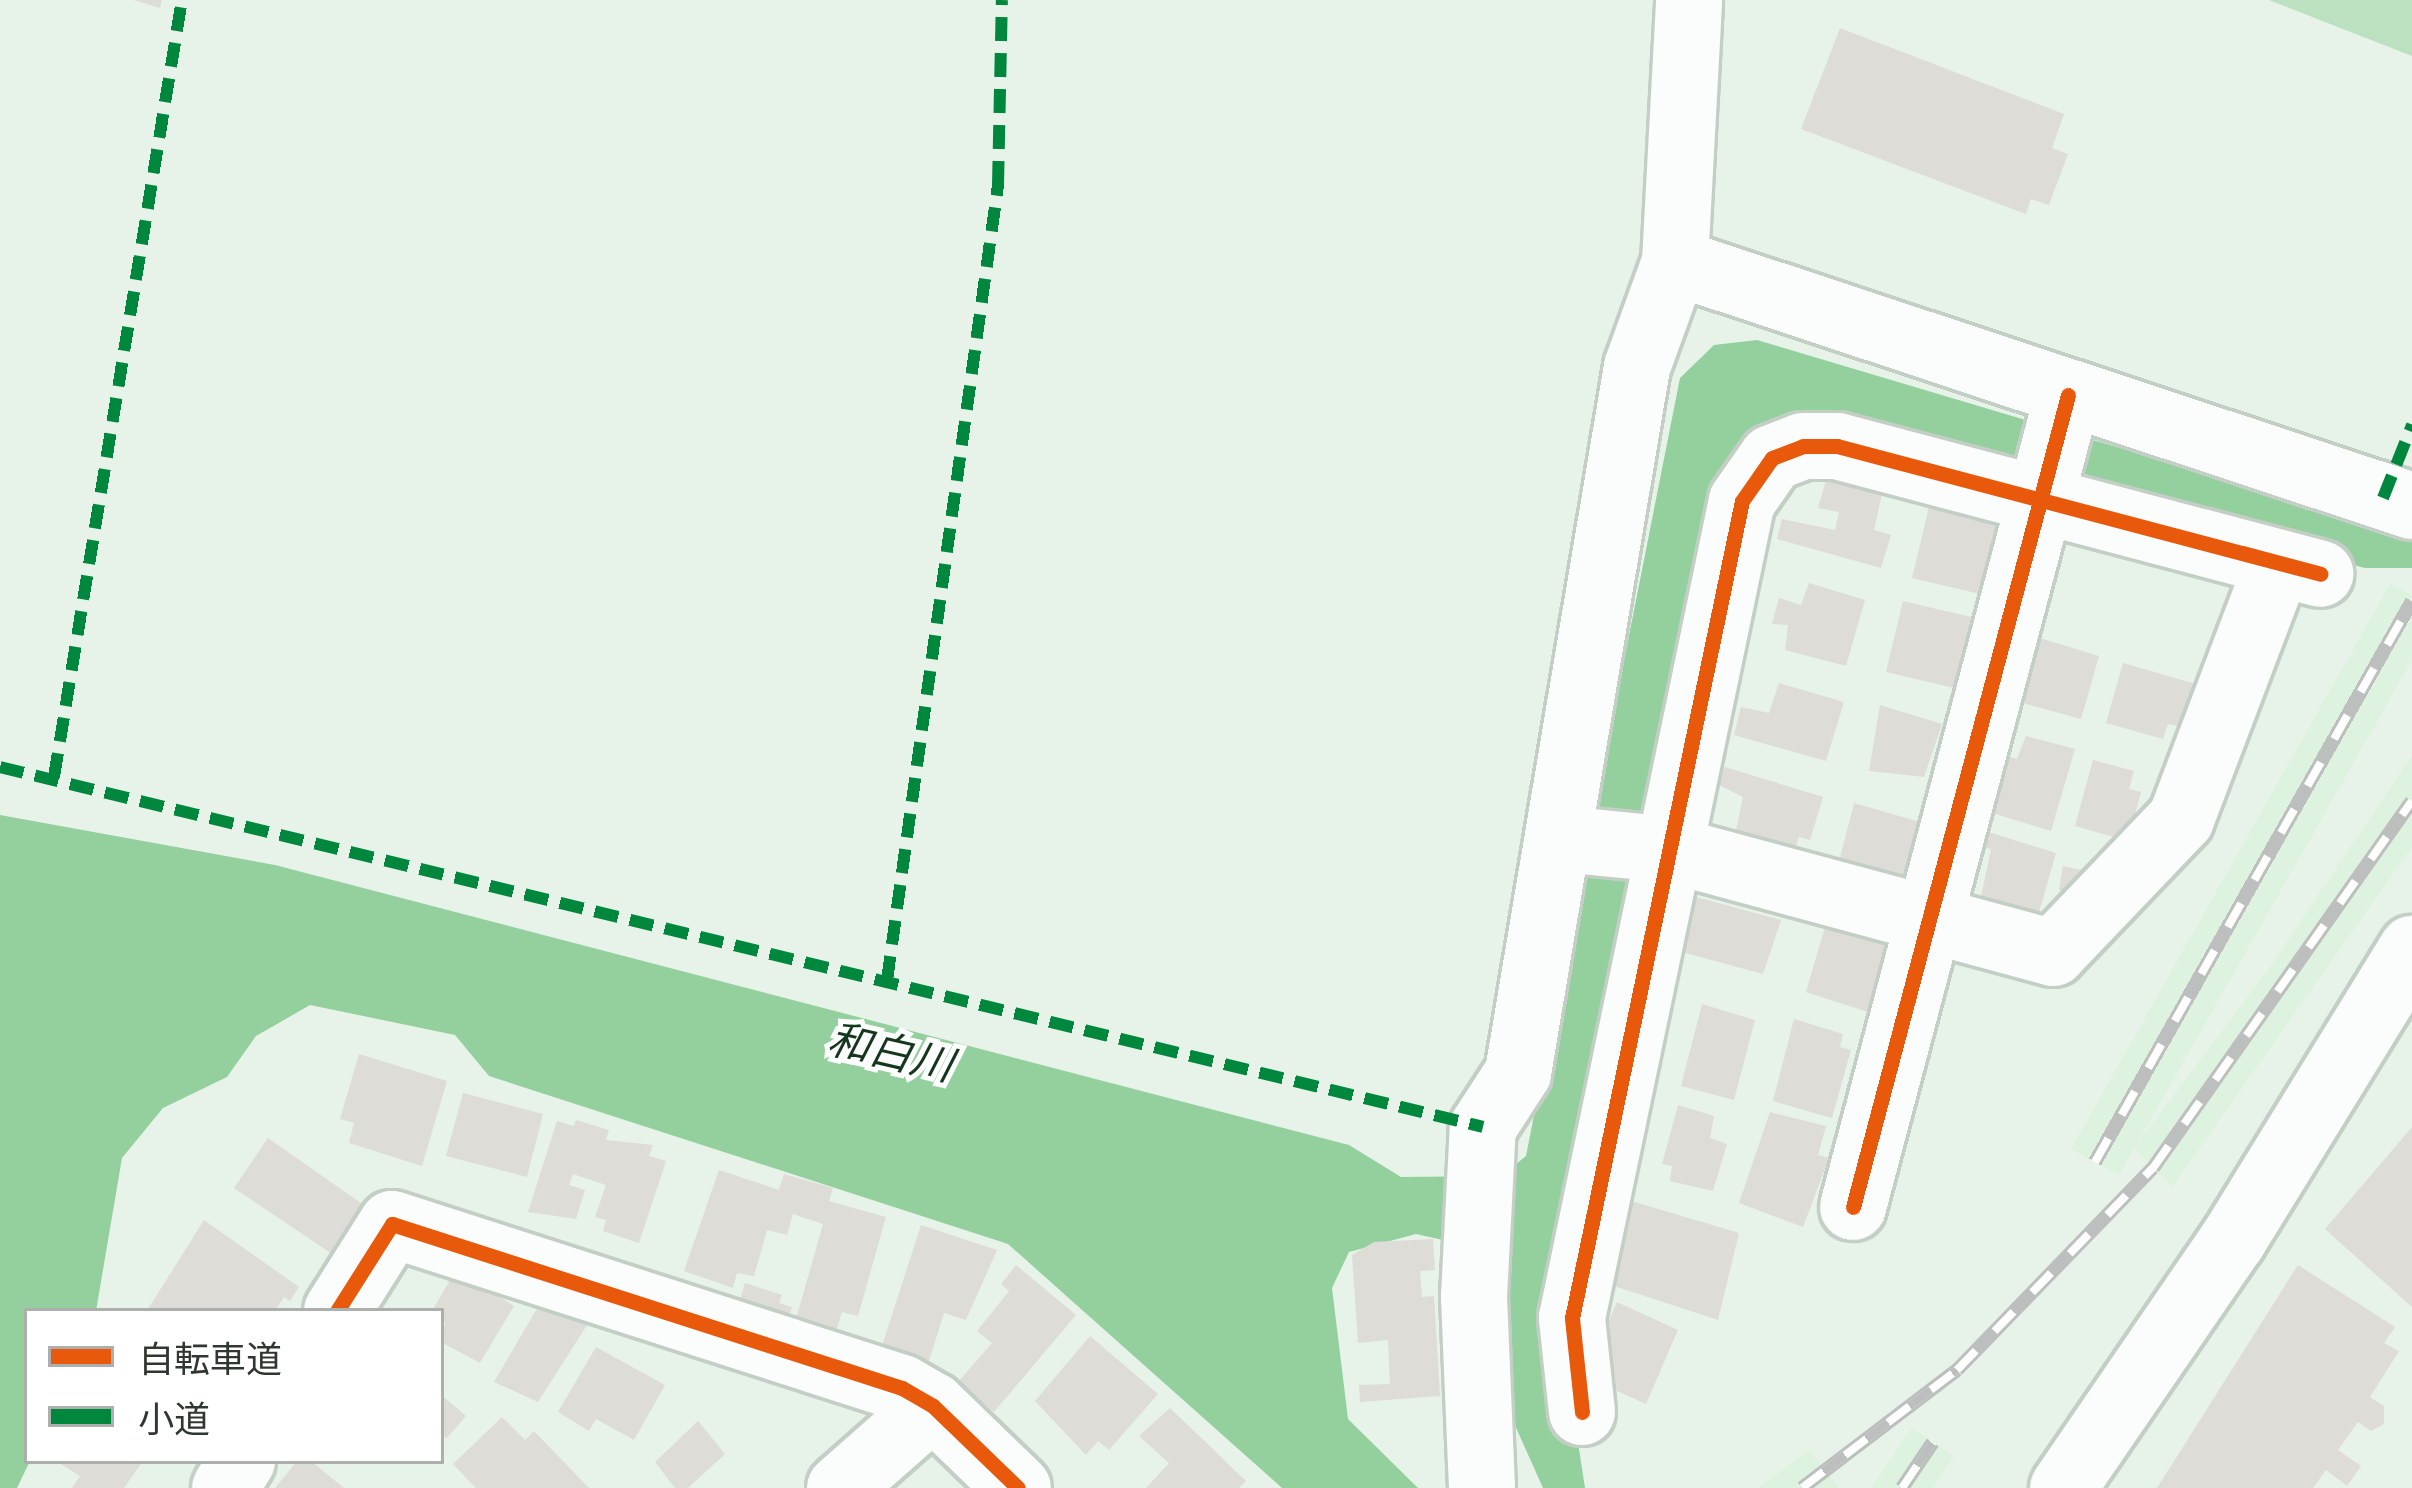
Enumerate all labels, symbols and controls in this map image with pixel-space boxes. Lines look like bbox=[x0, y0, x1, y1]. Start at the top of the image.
water label: 和白川 bbox=[824, 1012, 958, 1090]
legend bbox=[24, 1308, 444, 1464]
text: 自転車道 bbox=[138, 1337, 282, 1380]
text: 小道 bbox=[138, 1397, 210, 1440]

